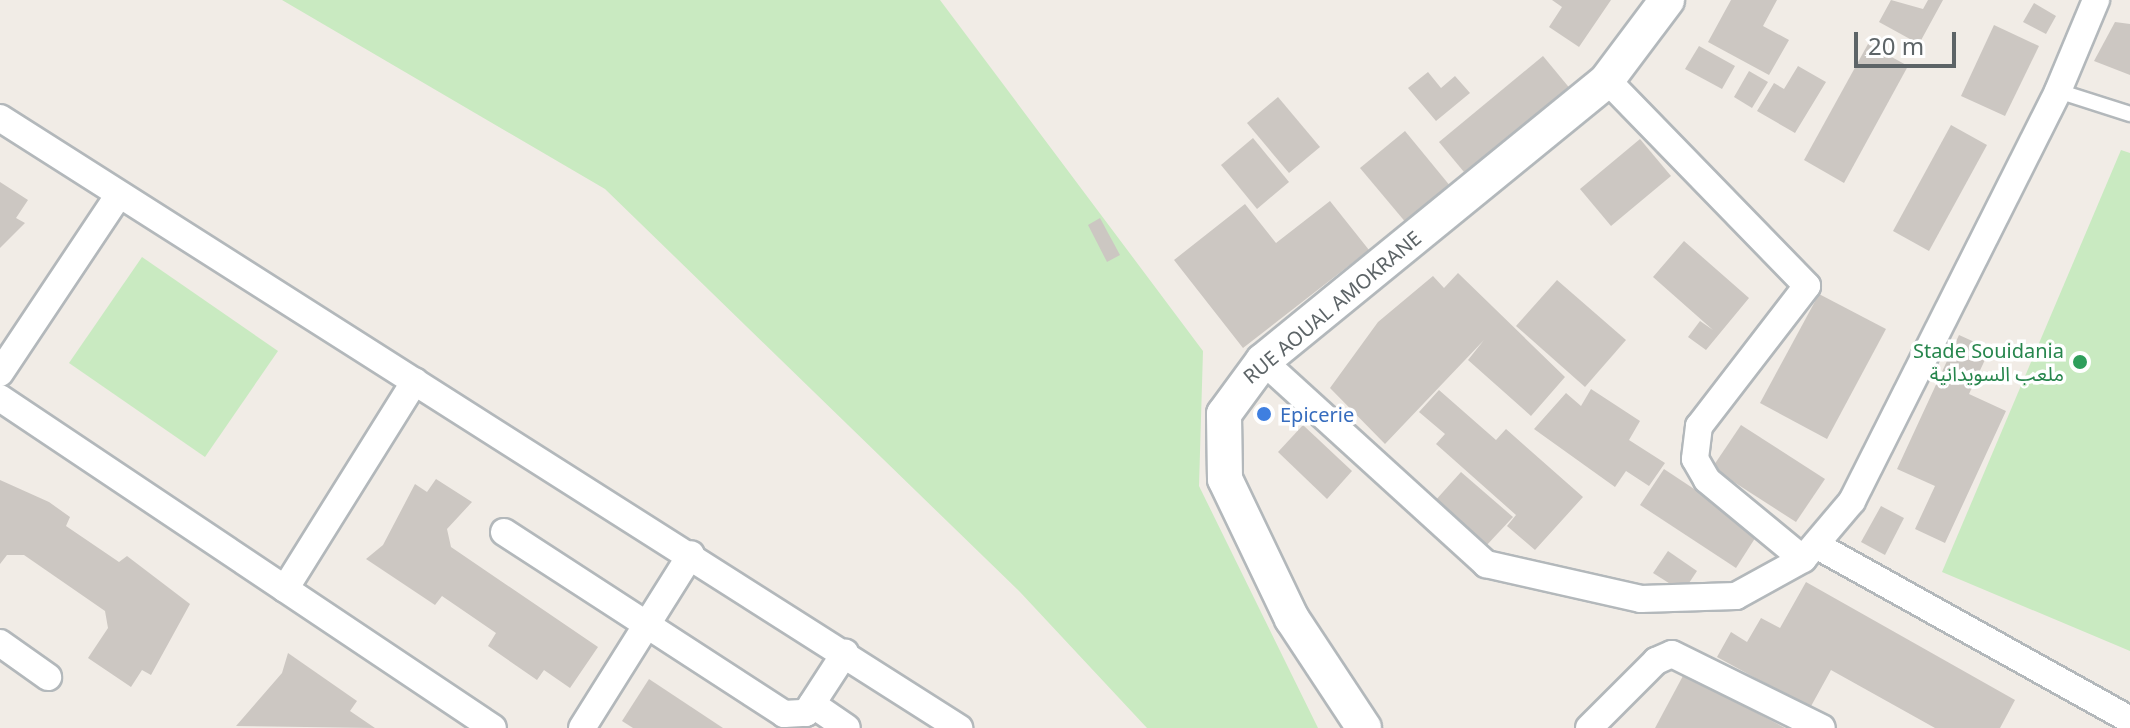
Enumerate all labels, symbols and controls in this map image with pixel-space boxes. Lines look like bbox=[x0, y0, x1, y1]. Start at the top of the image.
scale bar bbox=[1858, 16, 1960, 66]
text: 20 m bbox=[1868, 29, 1924, 62]
street label: RUE AOUAL AMOKRANE bbox=[1238, 226, 1426, 388]
place label: Stade Souidania ملعب السويدانية bbox=[1913, 338, 2064, 385]
marker: Stade Souidania ملعب السويدانية bbox=[2071, 353, 2089, 371]
place label: Epicerie bbox=[1280, 402, 1354, 426]
marker: Epicerie bbox=[1255, 405, 1273, 423]

